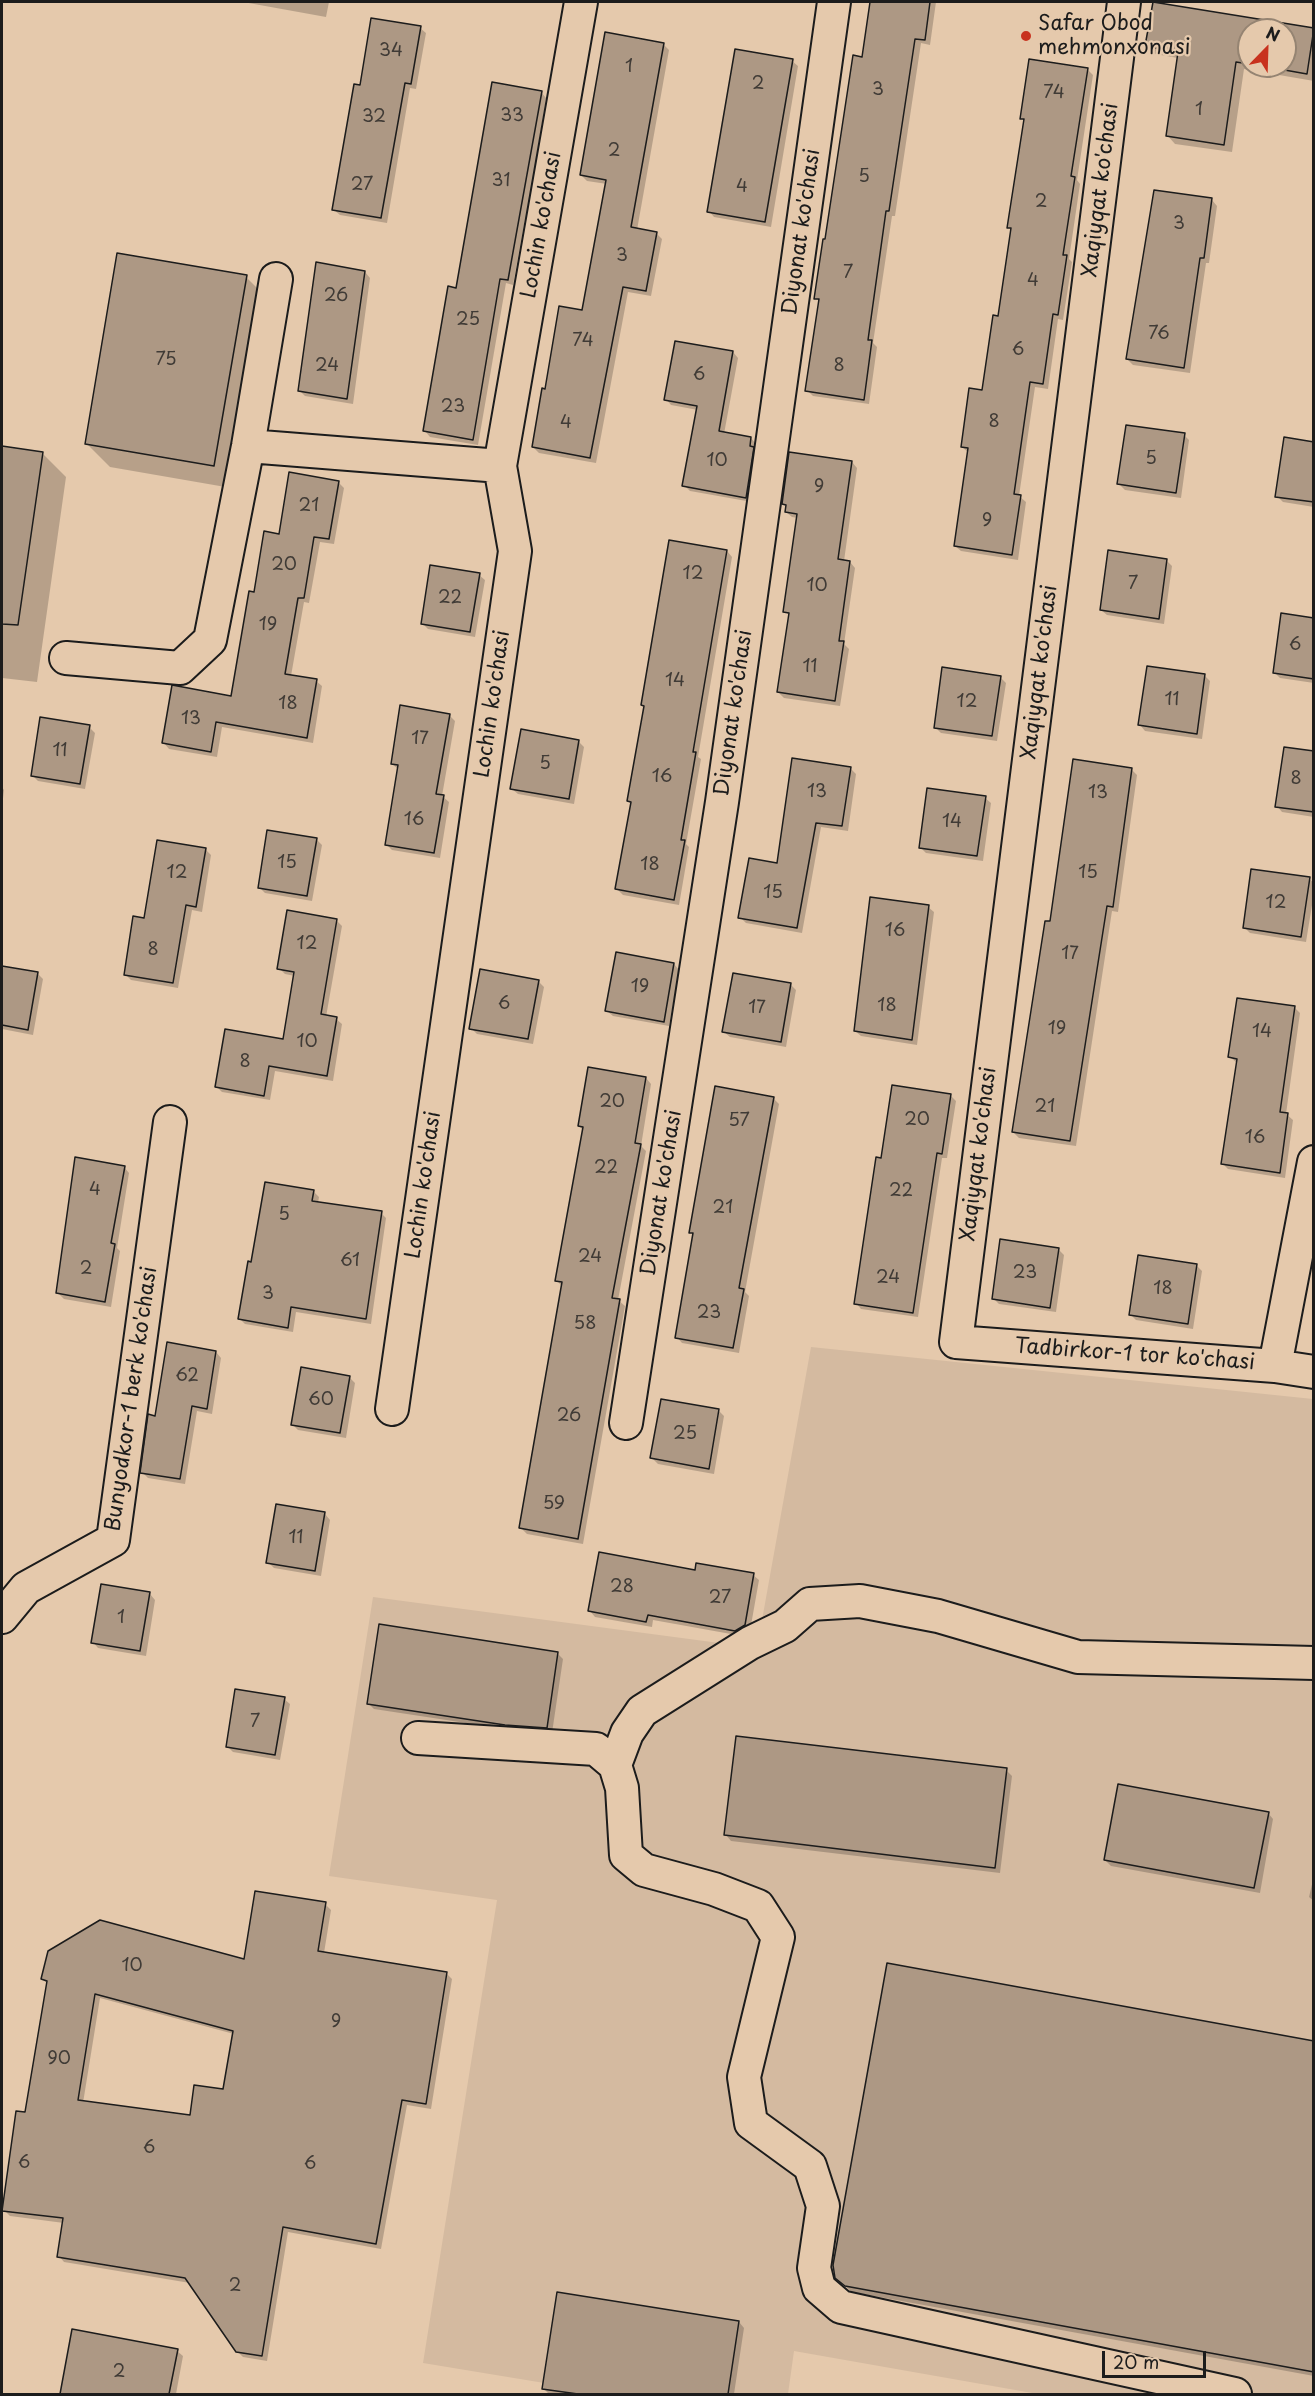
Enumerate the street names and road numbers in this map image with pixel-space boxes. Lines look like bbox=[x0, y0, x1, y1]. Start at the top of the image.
street label: Xaqiyqat ko'chasi bbox=[1078, 102, 1124, 278]
street label: Diyonat ko'chasi bbox=[778, 147, 826, 317]
street label: Lochin ko'chasi bbox=[517, 150, 567, 300]
street label: Xaqiyqat ko'chasi bbox=[1017, 584, 1063, 760]
street label: Diyonat ko'chasi bbox=[710, 628, 758, 798]
street label: Lochin ko'chasi bbox=[470, 629, 516, 779]
street label: Xaqiyqat ko'chasi bbox=[956, 1066, 1002, 1242]
street label: Diyonat ko'chasi bbox=[636, 1108, 688, 1278]
street label: Lochin ko'chasi bbox=[401, 1110, 447, 1260]
street label: Bunyodkor-1 berk ko'chasi bbox=[101, 1265, 163, 1533]
street label: Tadbirkor-1 tor ko'chasi bbox=[1014, 1334, 1256, 1376]

